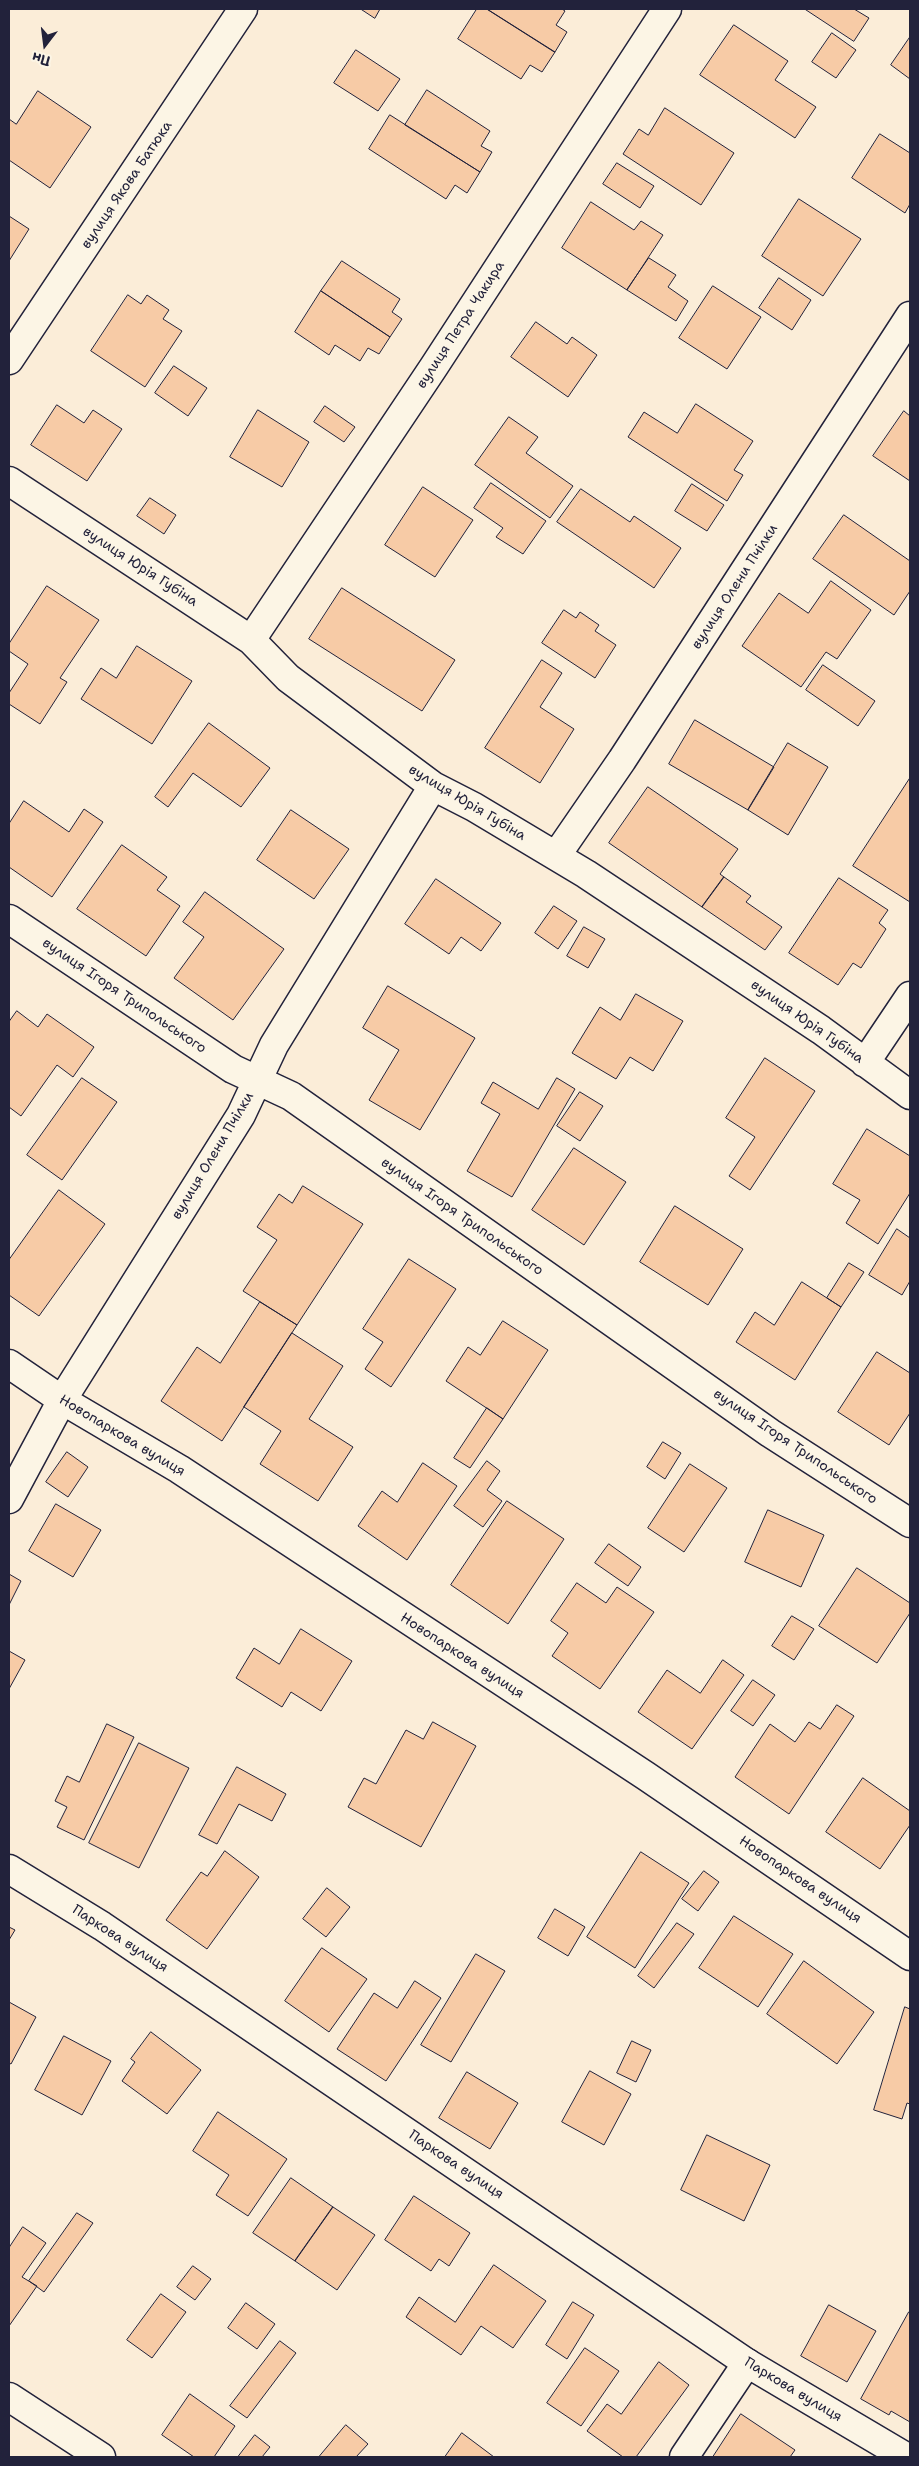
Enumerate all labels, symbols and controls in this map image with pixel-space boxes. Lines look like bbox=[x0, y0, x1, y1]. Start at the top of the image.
north arrow bbox=[20, 20, 70, 70]
text: Пн bbox=[30, 48, 52, 71]
street label: вулиця Якова Батюка bbox=[78, 118, 176, 252]
street label: вулиця Петра Чакира bbox=[413, 258, 509, 392]
street label: вулиця Олени Пчілки bbox=[688, 521, 782, 653]
street label: вулиця Юрія Губіна bbox=[79, 524, 201, 610]
street label: вулиця Юрія Губіна bbox=[405, 761, 529, 845]
street label: вулиця Ігоря Трипольського bbox=[39, 935, 209, 1057]
street label: вулиця Юрія Губіна bbox=[747, 977, 867, 1067]
street label: вулиця Олени Пчілки bbox=[168, 1089, 258, 1223]
street label: вулиця Ігоря Трипольського bbox=[378, 1154, 546, 1280]
street label: вулиця Ігоря Трипольського bbox=[710, 1386, 880, 1508]
street label: Новопаркова вулиця bbox=[56, 1392, 188, 1480]
street label: Новопаркова вулиця bbox=[397, 1610, 527, 1702]
street label: Новопаркова вулиця bbox=[736, 1833, 864, 1927]
street label: Паркова вулиця bbox=[69, 1902, 171, 1976]
street label: Паркова вулиця bbox=[405, 2127, 507, 2203]
street label: Паркова вулиця bbox=[741, 2354, 845, 2426]

